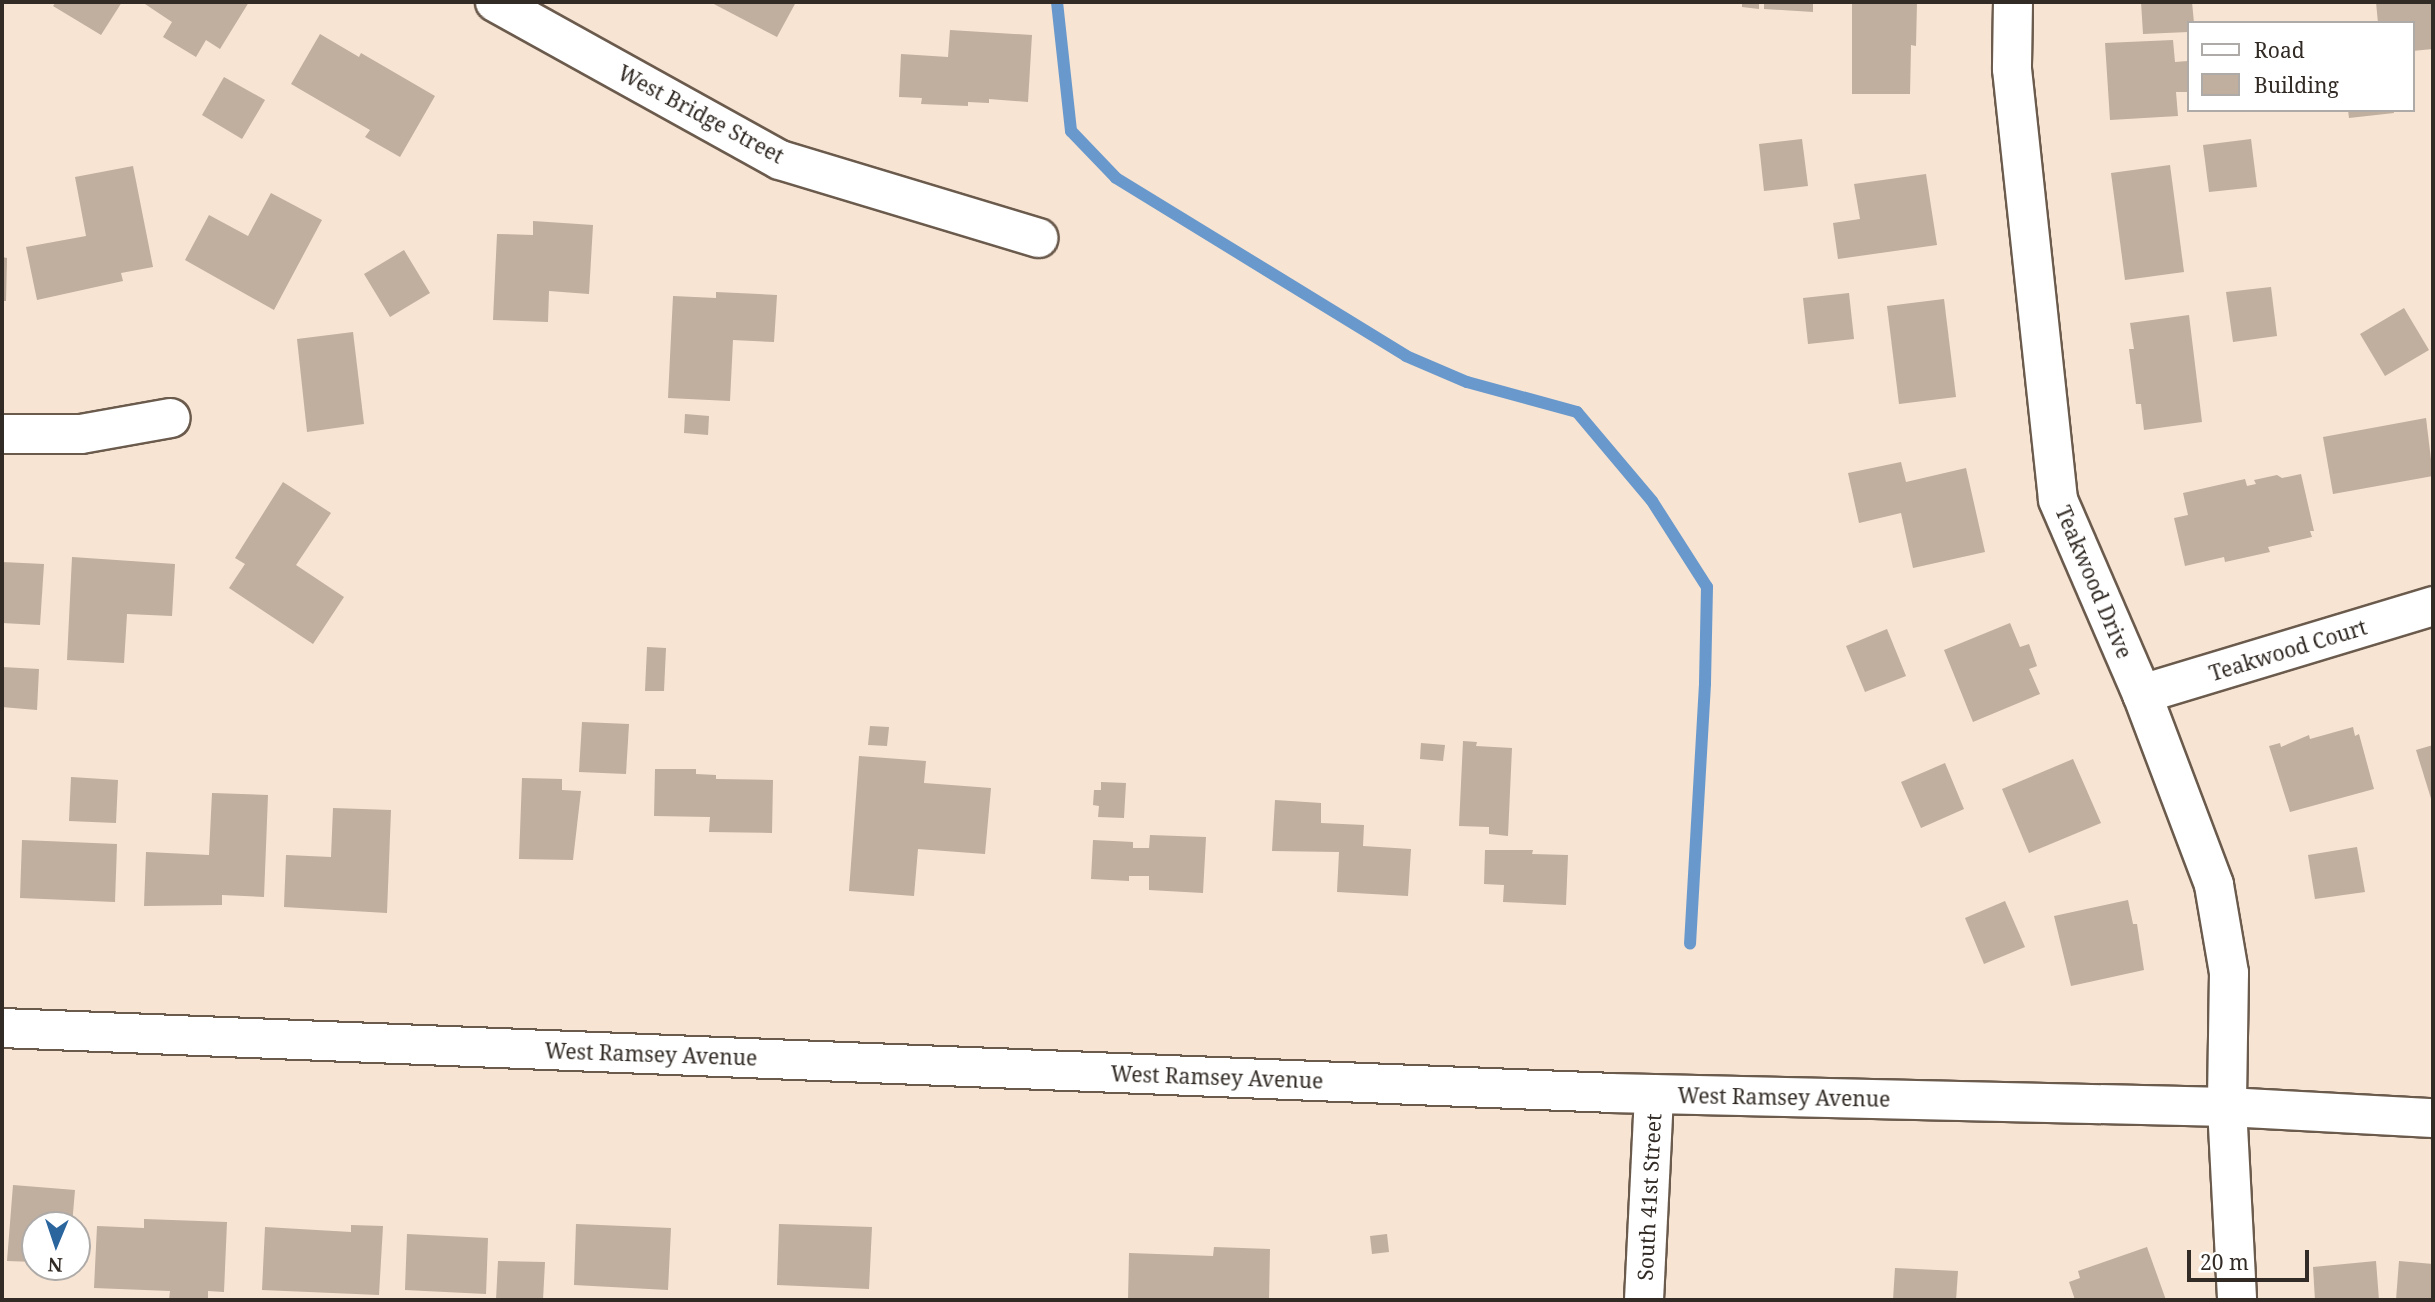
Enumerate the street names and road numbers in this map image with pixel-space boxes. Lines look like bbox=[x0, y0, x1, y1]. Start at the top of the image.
street label: West Bridge Street bbox=[614, 60, 788, 168]
street label: Teakwood Drive bbox=[2051, 502, 2137, 662]
street label: Teakwood Court bbox=[2206, 614, 2370, 686]
street label: West Ramsey Avenue bbox=[544, 1038, 758, 1070]
street label: West Ramsey Avenue bbox=[1110, 1061, 1324, 1093]
street label: West Ramsey Avenue bbox=[1677, 1083, 1891, 1111]
street label: South 41st Street bbox=[1632, 1113, 1666, 1281]

